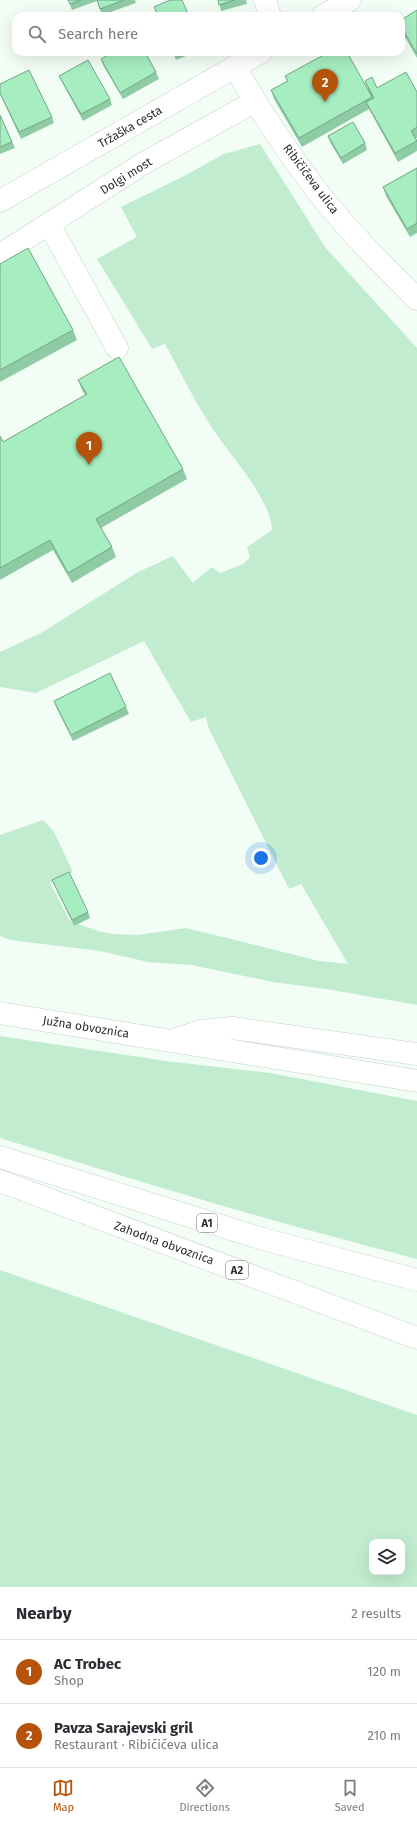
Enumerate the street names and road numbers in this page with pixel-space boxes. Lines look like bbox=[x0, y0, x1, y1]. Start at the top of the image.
street label: Tržaška cesta bbox=[96, 103, 164, 151]
street label: Ribičičeva ulica bbox=[280, 141, 342, 217]
street label: Dolgi most bbox=[98, 154, 155, 197]
street label: Južna obvoznica bbox=[42, 1013, 130, 1041]
road number: A1 bbox=[197, 1214, 217, 1232]
street label: Zahodna obvoznica bbox=[112, 1218, 216, 1268]
road number: A2 bbox=[226, 1261, 248, 1279]

